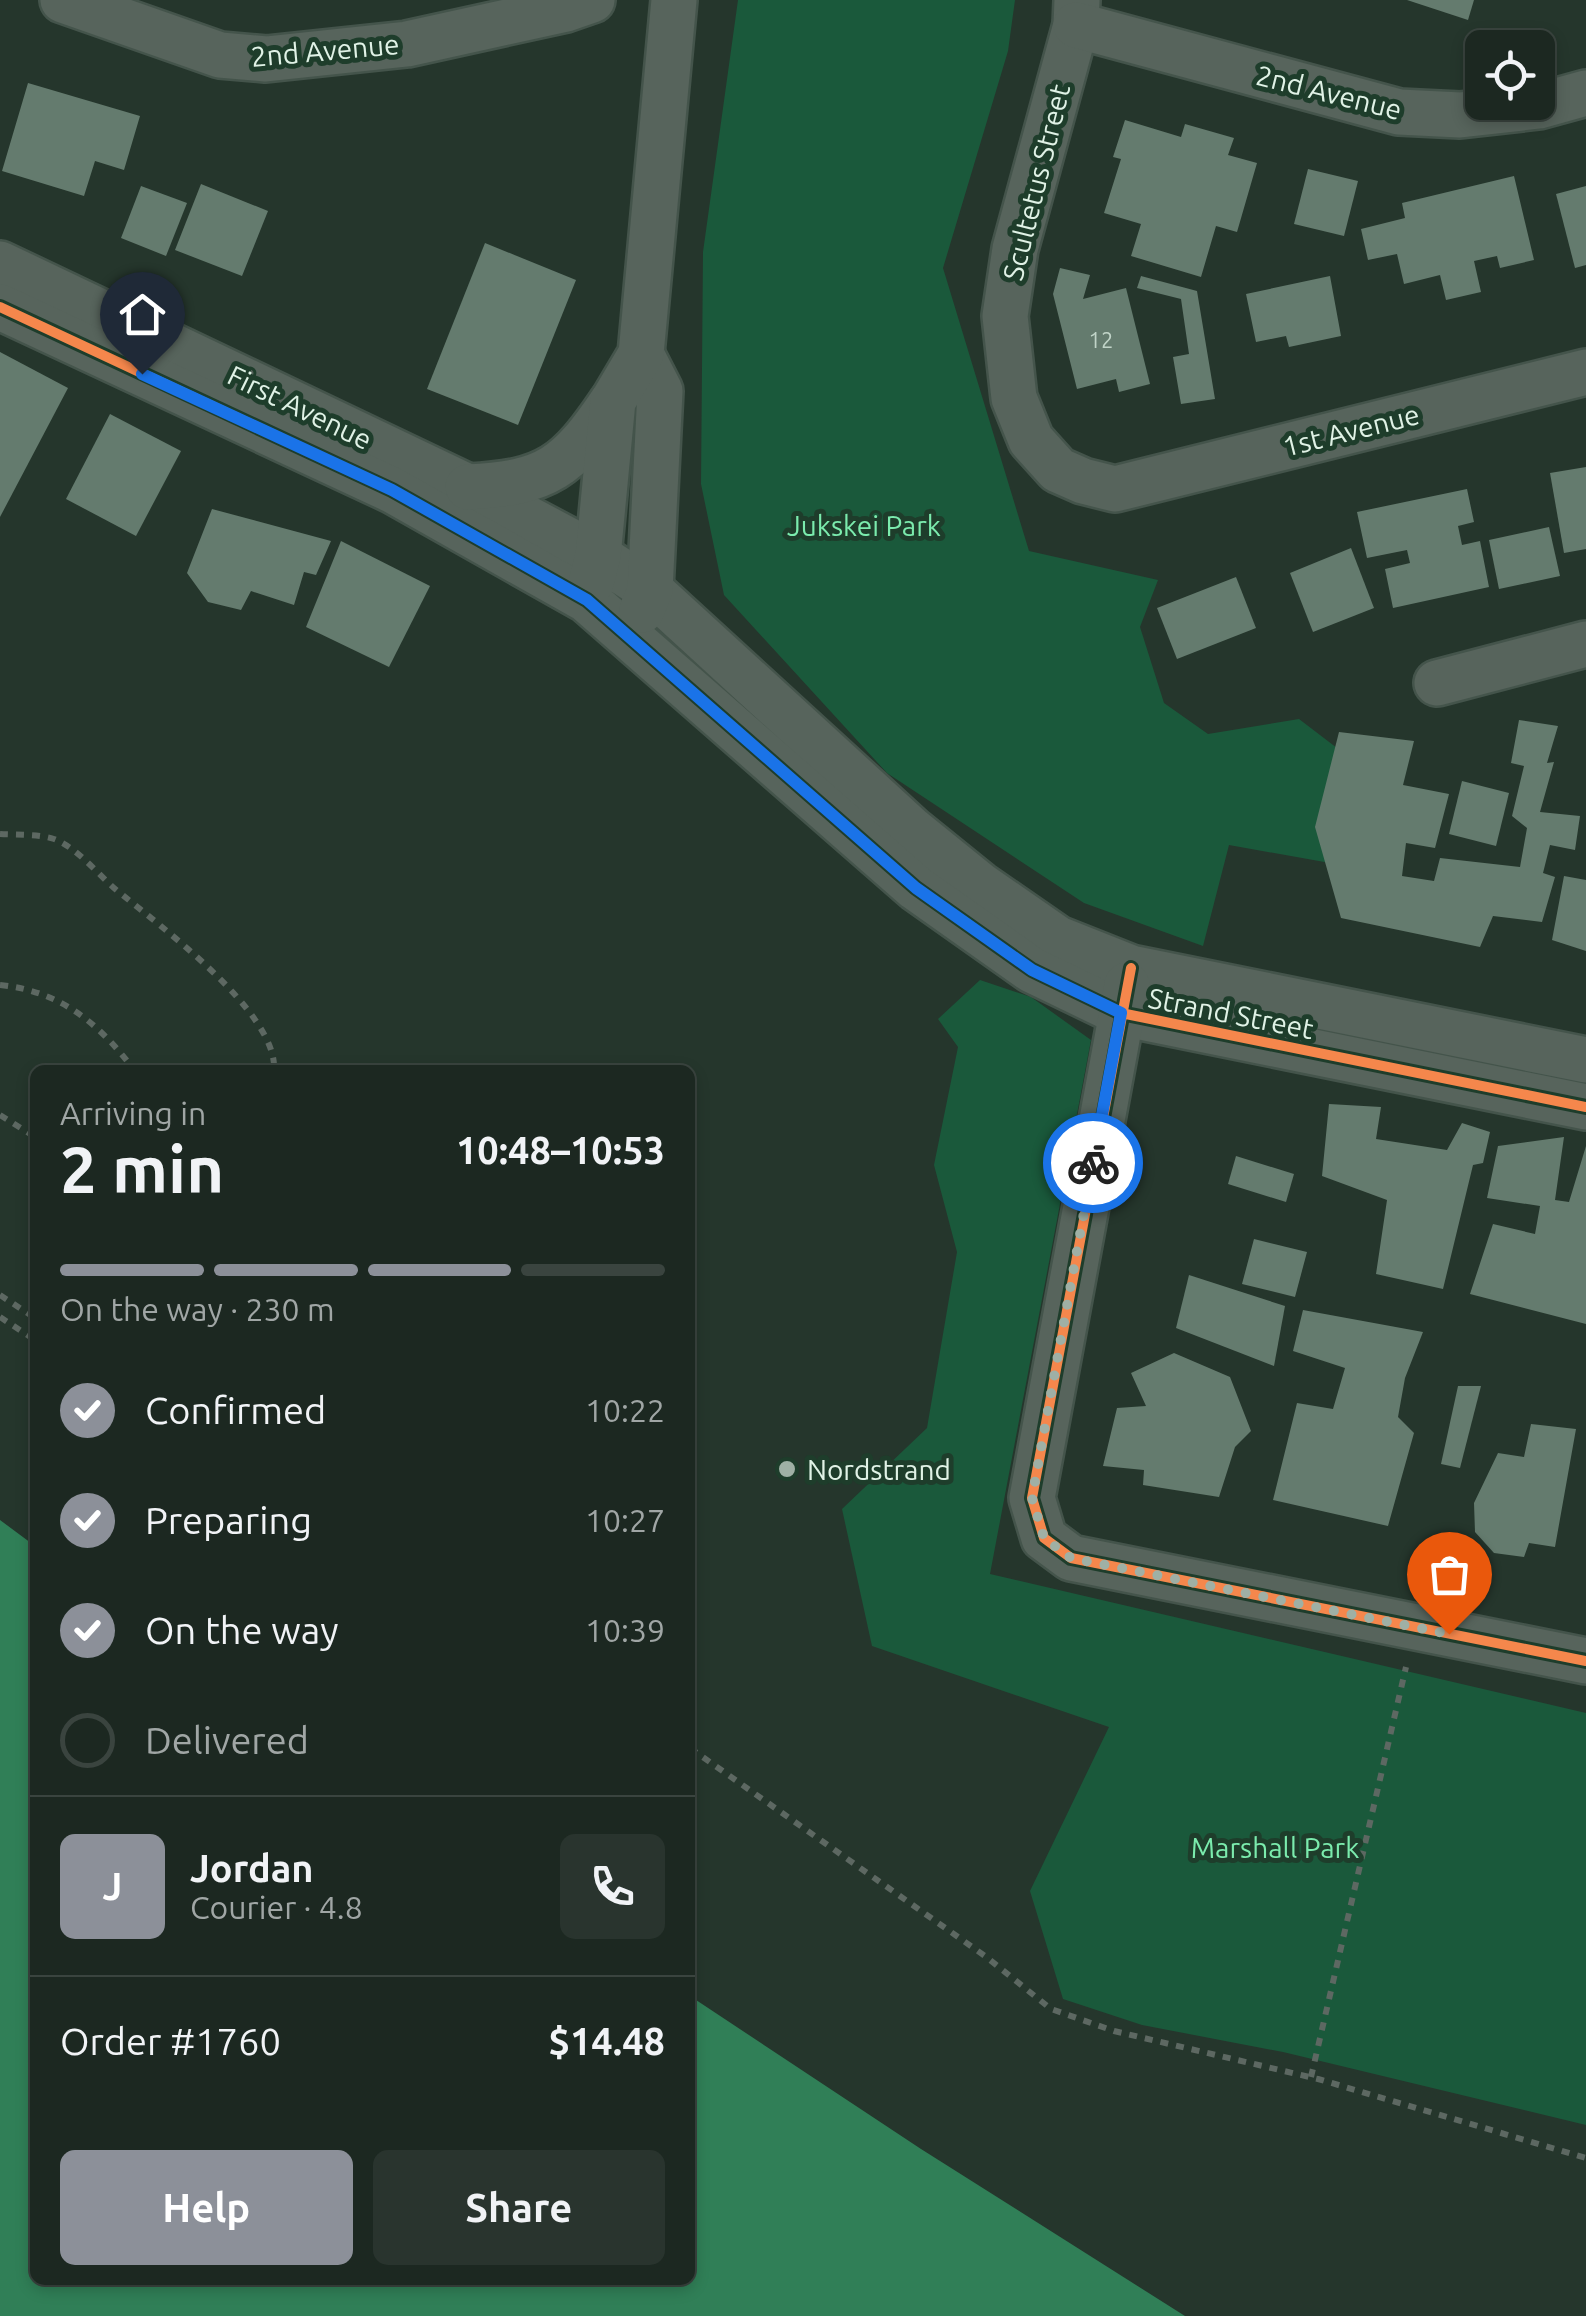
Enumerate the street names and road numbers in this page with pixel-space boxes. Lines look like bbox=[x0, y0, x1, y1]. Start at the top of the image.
street label: 2nd Avenue bbox=[249, 28, 401, 72]
street label: 2nd Avenue bbox=[1253, 59, 1405, 125]
street label: Scultetus Street bbox=[997, 81, 1075, 283]
street label: First Avenue bbox=[223, 359, 377, 455]
street label: 1st Avenue bbox=[1279, 398, 1423, 462]
street label: Strand Street bbox=[1146, 982, 1316, 1044]

